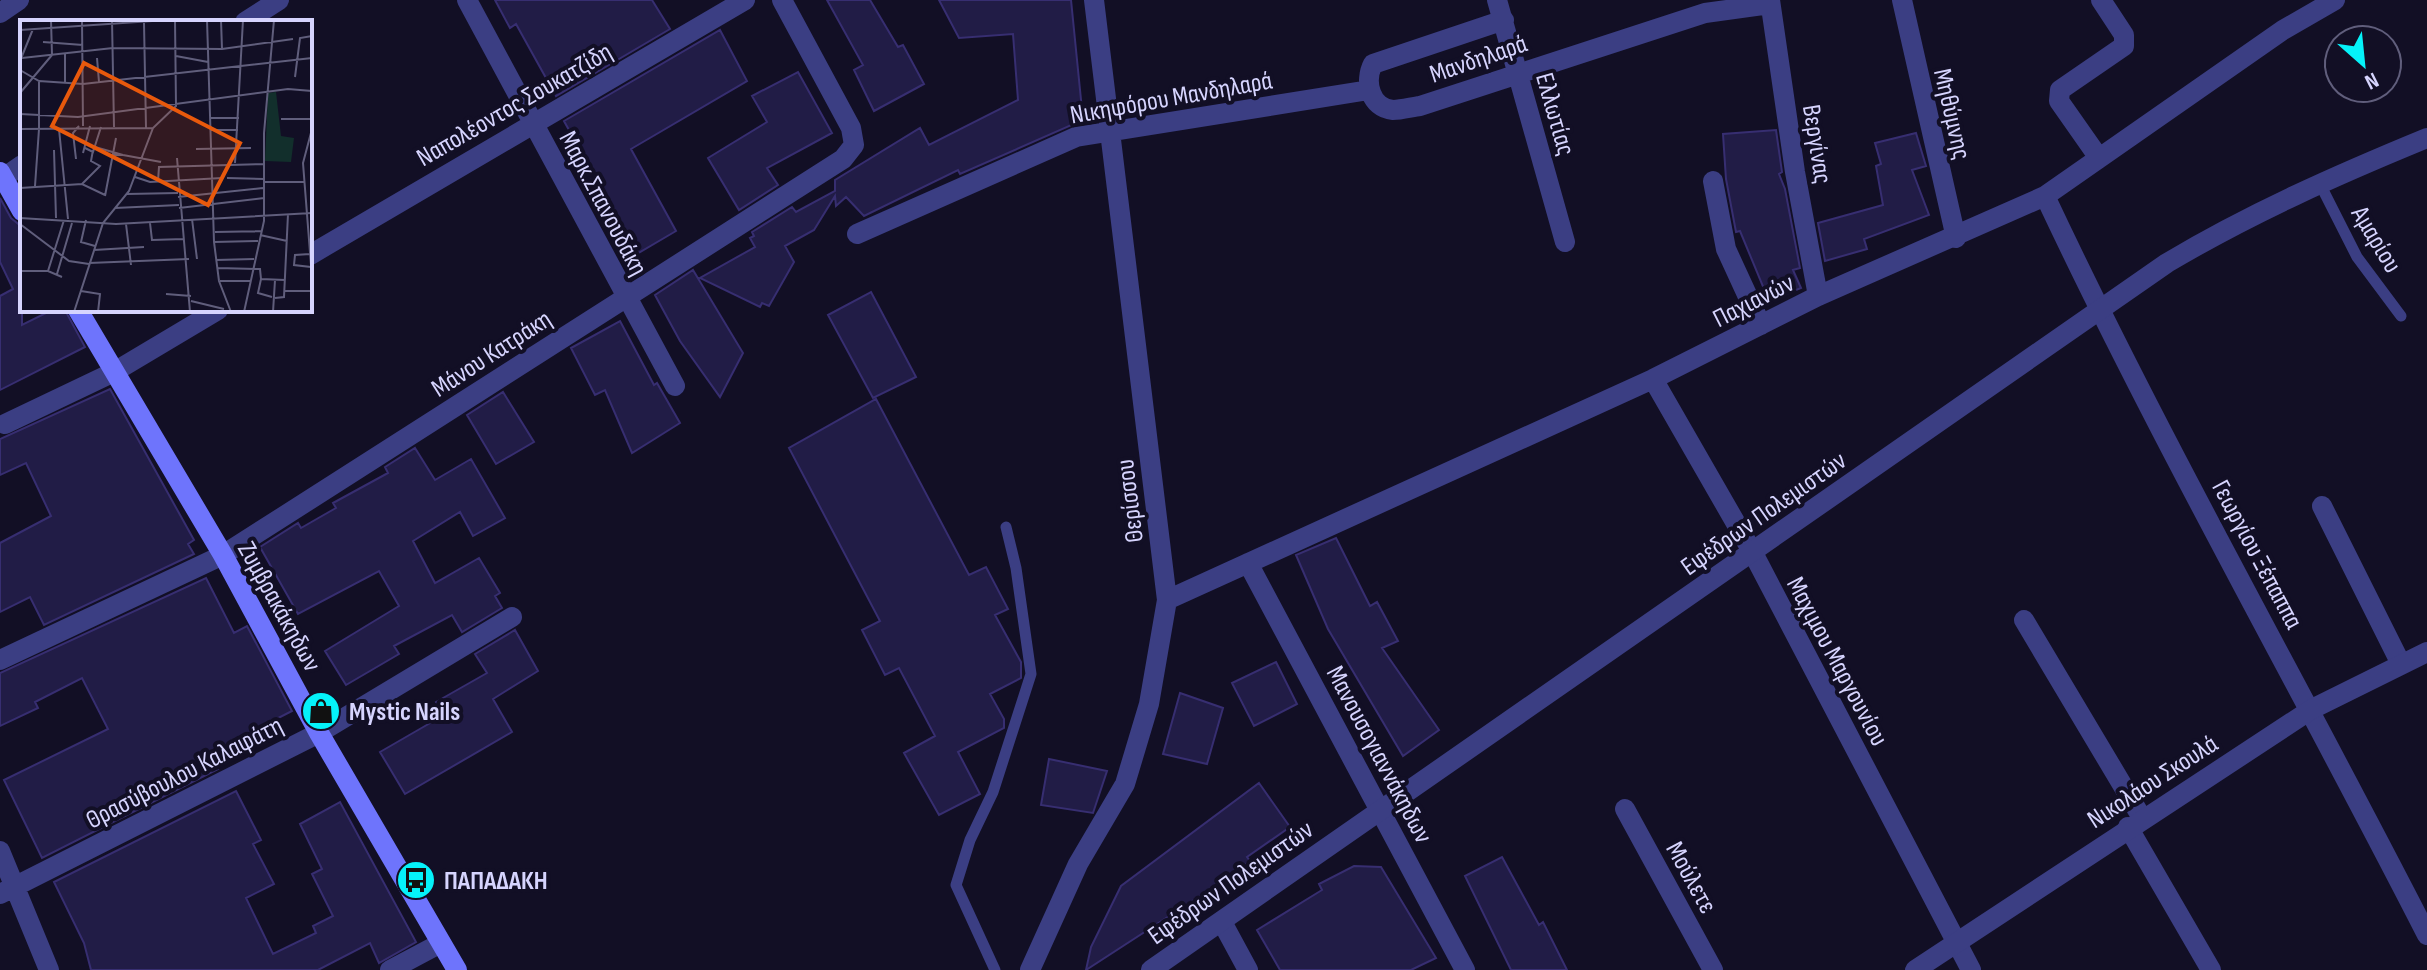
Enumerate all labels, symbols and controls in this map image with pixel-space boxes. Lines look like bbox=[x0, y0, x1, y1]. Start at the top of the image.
inset map bbox=[20, 20, 312, 312]
north arrow bbox=[2323, 24, 2403, 104]
street label: Μανδηλαρά bbox=[1426, 28, 1531, 90]
street label: Ναπολέοντος Σουκατζίδη bbox=[412, 37, 618, 174]
street label: Νικηφόρου Μανδηλαρά bbox=[1068, 65, 1275, 132]
street label: Μηθύμνης bbox=[1926, 66, 1977, 163]
text: N bbox=[2360, 66, 2383, 95]
street label: Ελλωτίας bbox=[1528, 69, 1581, 159]
street label: Βεργίνας bbox=[1795, 102, 1838, 186]
street label: Μαρκ.Σπανουδάκη bbox=[552, 126, 654, 281]
street label: Αμαρίου bbox=[2343, 200, 2408, 279]
street label: Παχιανών bbox=[1708, 268, 1799, 335]
street label: Μάνου Κατράκη bbox=[426, 304, 558, 405]
street label: Εφέδρων Πολεμιστών bbox=[1675, 446, 1853, 583]
street label: Θερίσσου bbox=[1110, 457, 1151, 544]
street label: Γεωργίου Ξέπαππα bbox=[2205, 475, 2309, 634]
street label: Ζυμβρακάκηδων bbox=[230, 537, 327, 677]
street label: Μαχιμου Mαργουνίου bbox=[1779, 572, 1894, 751]
street label: Μανουσογιαννάκηδων bbox=[1319, 661, 1438, 849]
shop icon: Mystic Nails bbox=[300, 690, 342, 732]
place label: Mystic Nails bbox=[349, 697, 460, 728]
street label: Θρασύβουλου Καλαφάτη bbox=[81, 710, 288, 836]
street label: Νικολάου Σκουλά bbox=[2082, 729, 2224, 836]
street label: Εφέδρων Πολεμιστών bbox=[1142, 815, 1320, 952]
street label: Μούλετε bbox=[1659, 837, 1723, 919]
bus stop icon: ΠΑΠΑΔΑΚΗ bbox=[395, 859, 437, 901]
place label: ΠΑΠΑΔΑΚΗ bbox=[444, 866, 548, 897]

